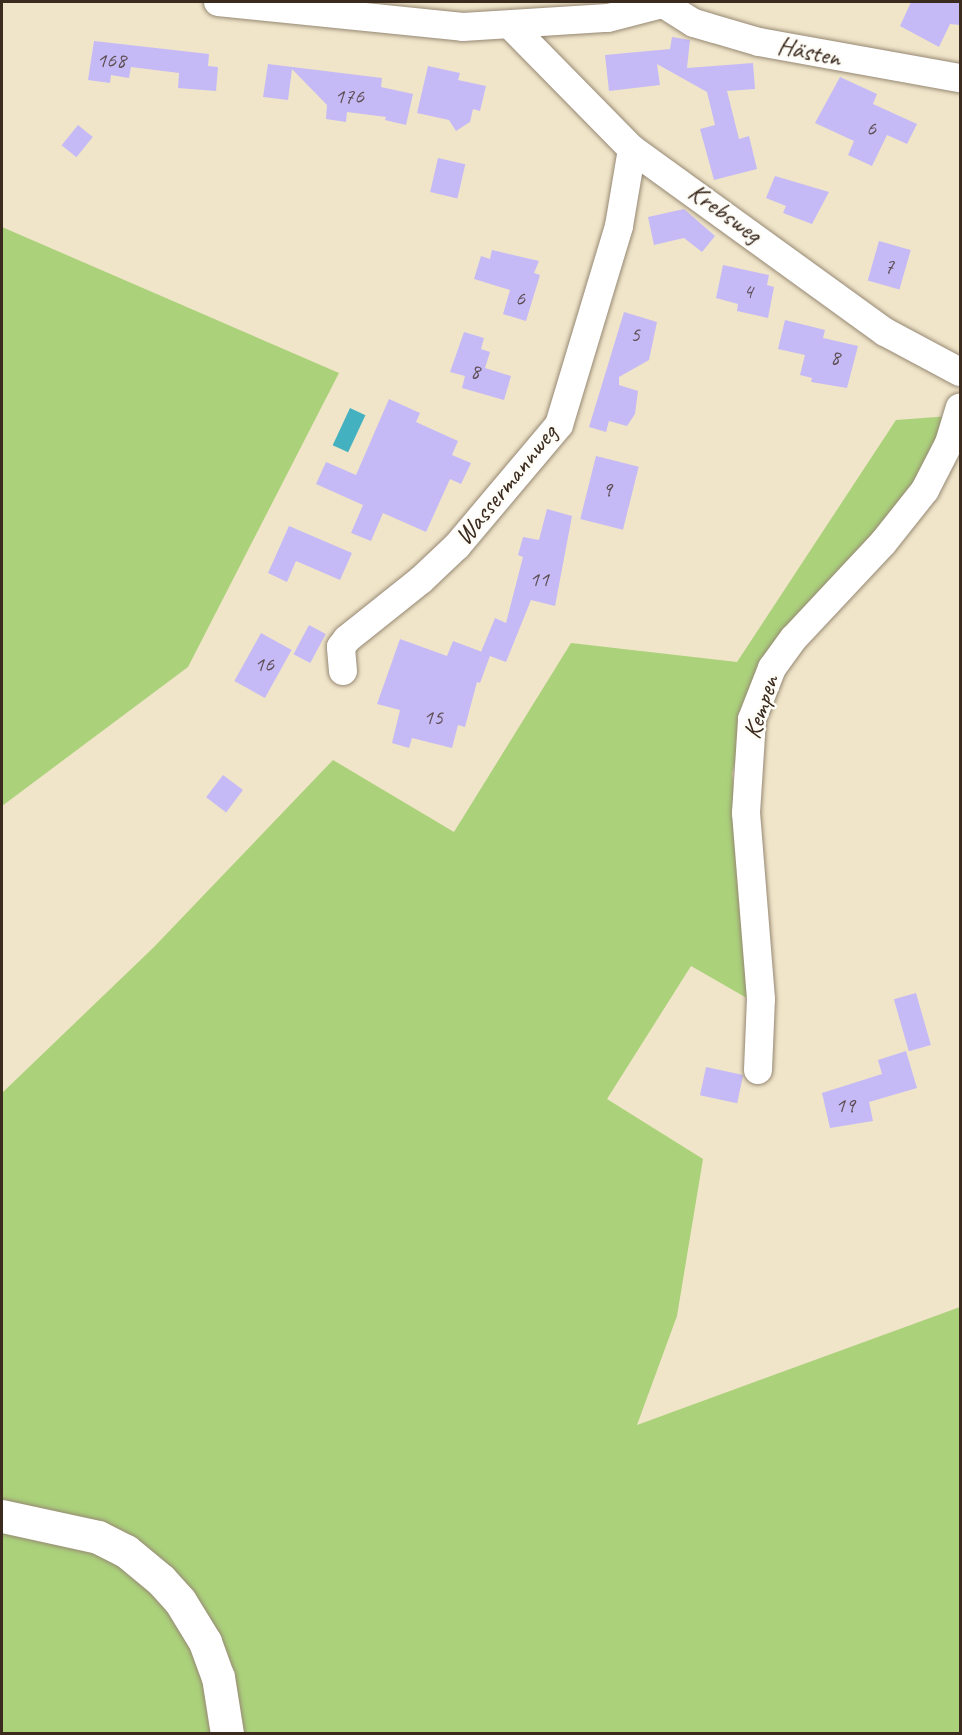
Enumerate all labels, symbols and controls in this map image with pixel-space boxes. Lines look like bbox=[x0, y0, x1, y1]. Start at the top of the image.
street label: Hästen bbox=[775, 31, 843, 73]
house number: 168 bbox=[96, 48, 126, 74]
house number: 176 bbox=[334, 84, 364, 110]
house number: 6 bbox=[866, 116, 876, 142]
street label: Krebsweg bbox=[683, 176, 767, 250]
house number: 7 bbox=[884, 254, 894, 280]
house number: 4 bbox=[743, 279, 753, 305]
house number: 6 bbox=[515, 286, 525, 312]
house number: 5 bbox=[630, 322, 640, 348]
house number: 8 bbox=[830, 345, 840, 371]
house number: 8 bbox=[470, 359, 480, 385]
street label: Wassermannweg bbox=[448, 419, 564, 551]
house number: 9 bbox=[602, 477, 612, 503]
house number: 11 bbox=[529, 567, 549, 593]
house number: 16 bbox=[254, 652, 274, 678]
street label: Kempen bbox=[736, 671, 786, 743]
house number: 15 bbox=[423, 705, 443, 731]
house number: 19 bbox=[835, 1093, 855, 1119]

